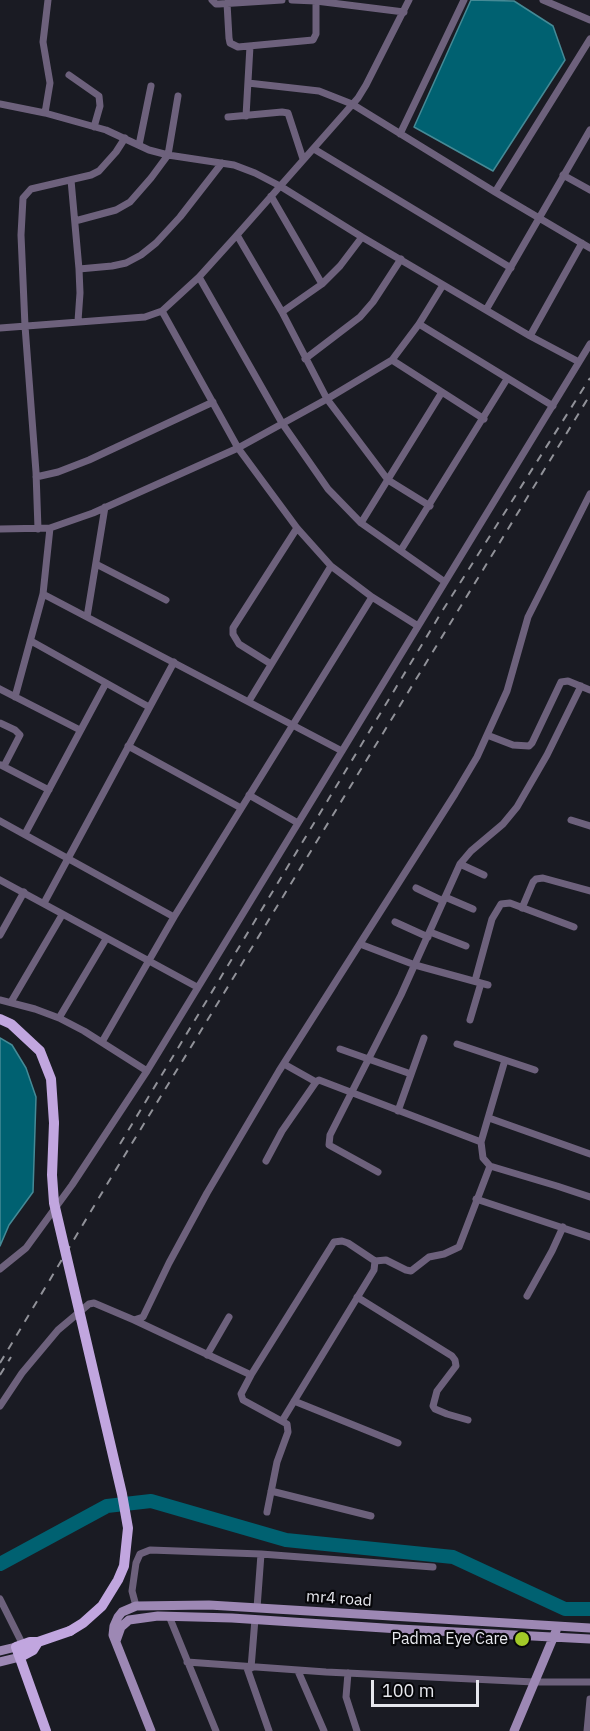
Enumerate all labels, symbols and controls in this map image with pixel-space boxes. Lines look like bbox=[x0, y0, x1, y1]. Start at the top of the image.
street label: mr4 road bbox=[306, 1587, 372, 1611]
place label: Padma Eye Care bbox=[392, 1629, 508, 1649]
marker: Padma Eye Care bbox=[513, 1630, 531, 1648]
scale bar bbox=[374, 1668, 482, 1706]
text: 100 m bbox=[382, 1679, 434, 1702]

